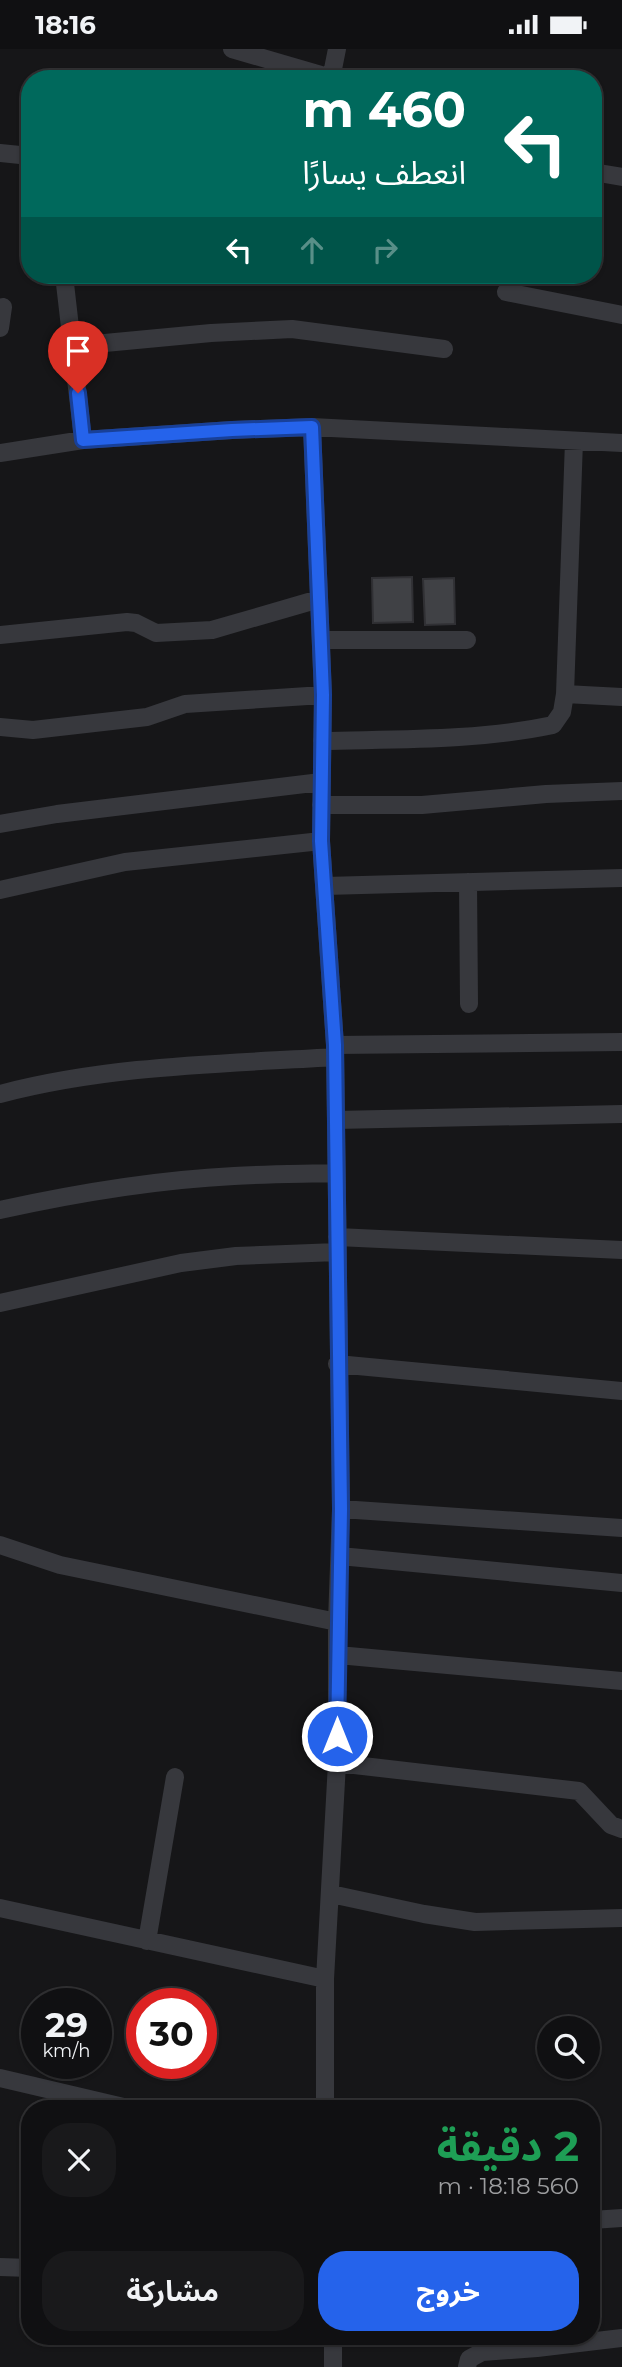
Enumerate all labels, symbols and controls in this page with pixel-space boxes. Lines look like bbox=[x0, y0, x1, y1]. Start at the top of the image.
text: 18:16 bbox=[35, 9, 96, 41]
text: 460 m bbox=[302, 80, 466, 139]
icon: left bbox=[490, 98, 581, 189]
text: انعطف يسارًا bbox=[302, 153, 466, 192]
icon: left bbox=[220, 231, 258, 269]
icon: ahead bbox=[293, 231, 331, 269]
icon: right bbox=[366, 231, 404, 269]
pin bbox=[48, 321, 108, 393]
icon: arrive bbox=[59, 332, 97, 370]
position arrow bbox=[300, 1699, 374, 1773]
speed limit sign: 30 bbox=[126, 1988, 217, 2079]
text: 29 bbox=[45, 2003, 88, 2046]
map controls bbox=[537, 2016, 600, 2079]
button: search bbox=[537, 2016, 600, 2079]
text: km/h bbox=[42, 2040, 91, 2062]
text: 2 دقيقة bbox=[437, 2120, 579, 2172]
button: close bbox=[42, 2123, 116, 2197]
text: 560 m · 18:18 bbox=[438, 2172, 579, 2200]
button: مشاركة bbox=[42, 2251, 304, 2331]
button: خروج bbox=[318, 2251, 579, 2331]

